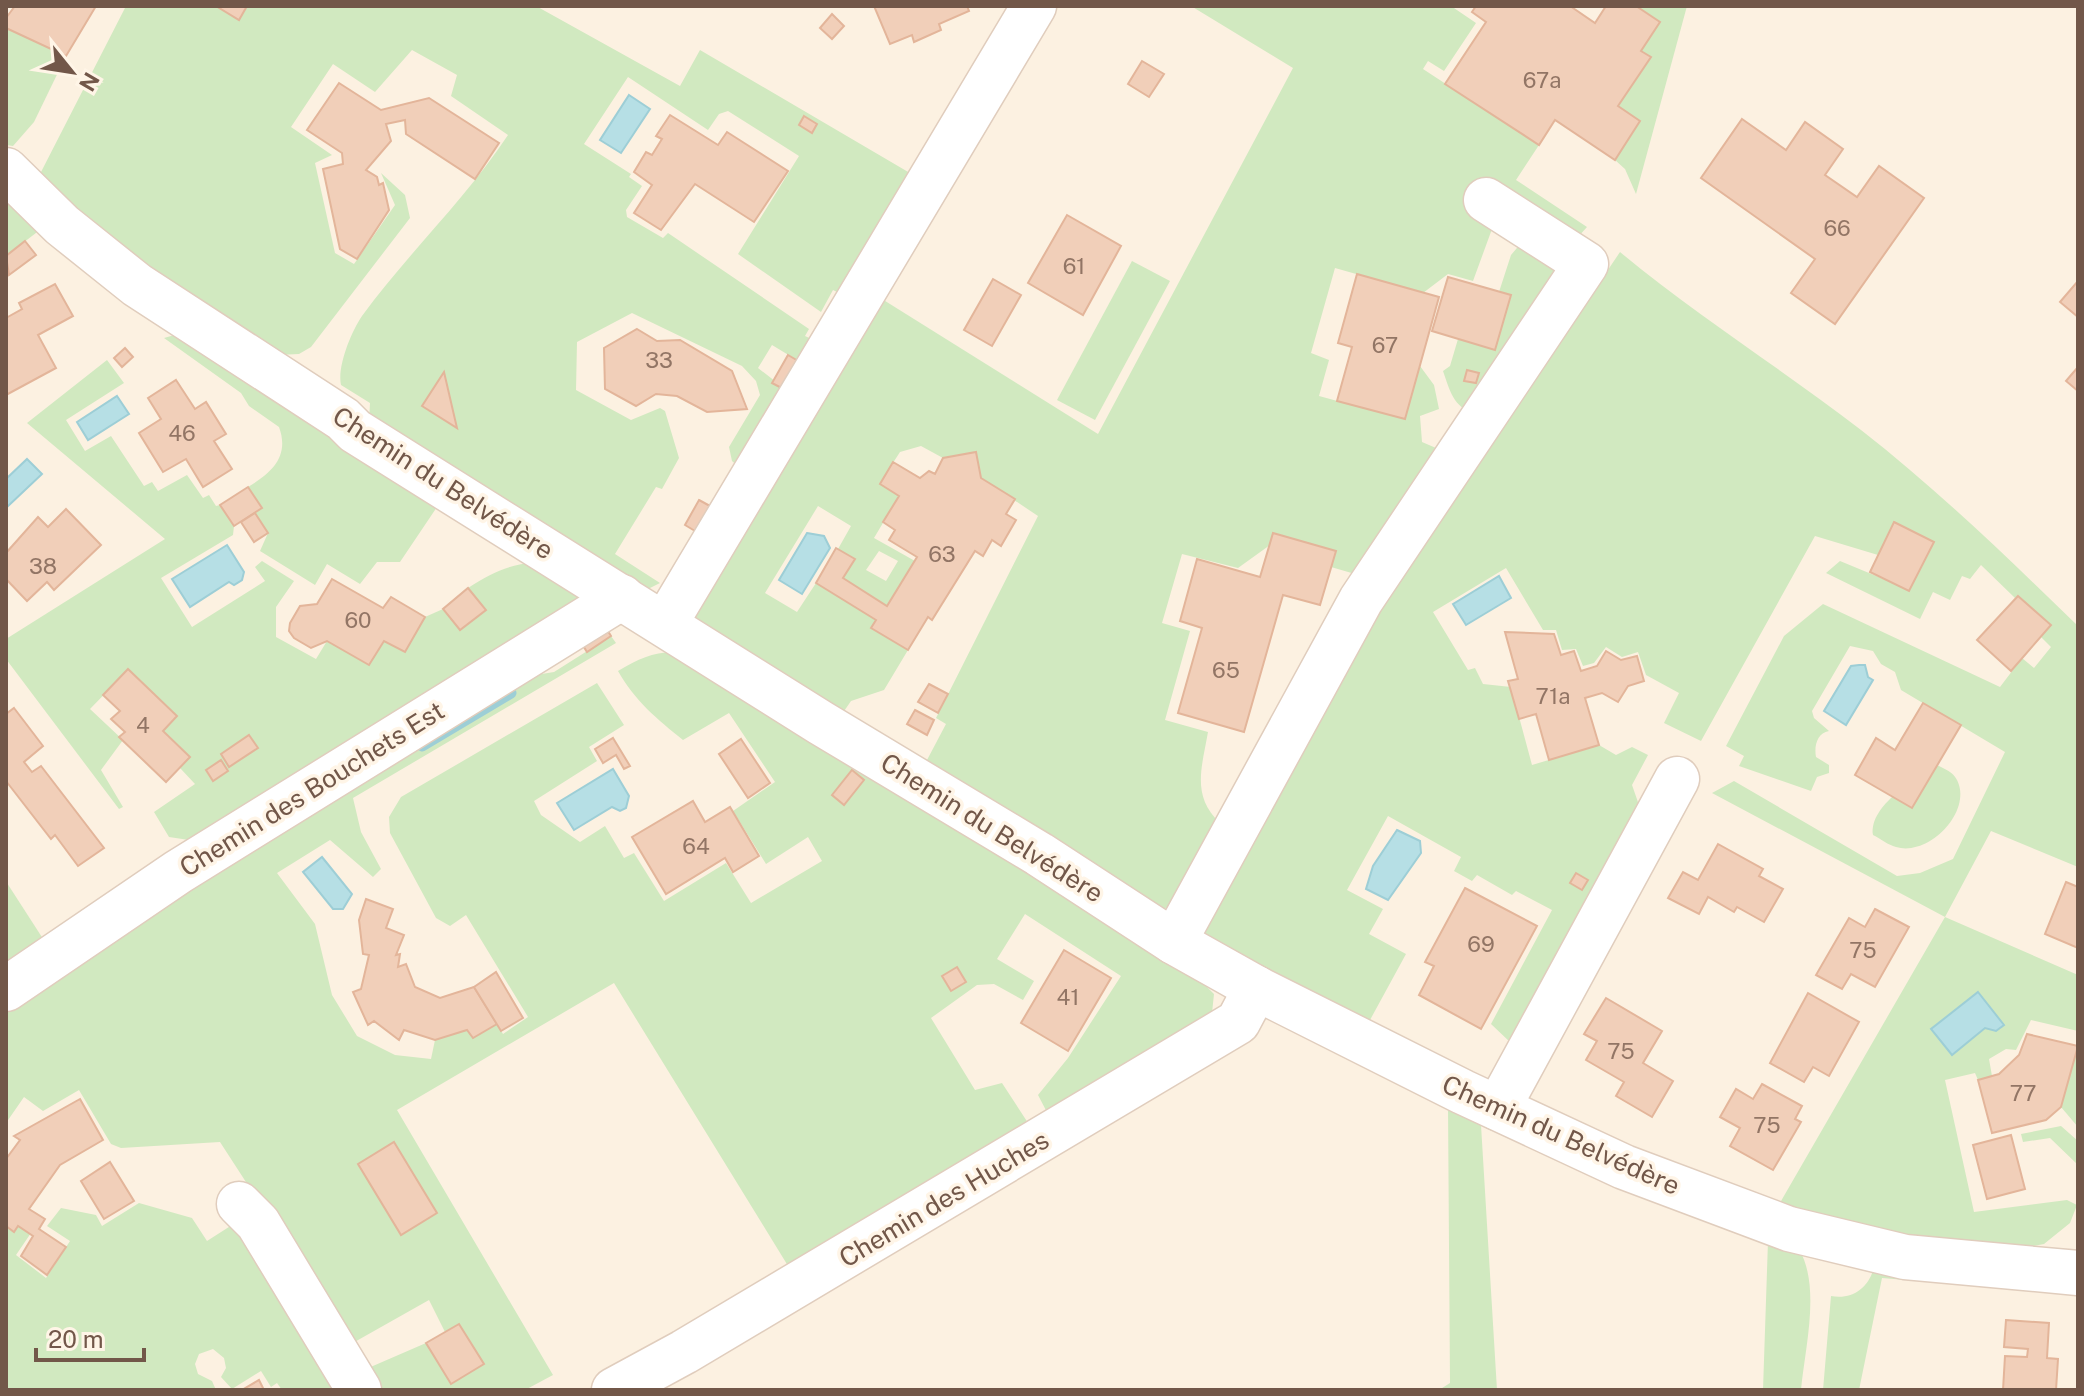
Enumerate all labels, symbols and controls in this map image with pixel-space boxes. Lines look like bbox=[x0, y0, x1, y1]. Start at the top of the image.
north arrow bbox=[32, 32, 112, 112]
house number: 67a bbox=[1523, 67, 1561, 93]
text: N bbox=[74, 68, 105, 96]
house number: 66 bbox=[1823, 215, 1851, 241]
house number: 61 bbox=[1063, 253, 1085, 279]
house number: 67 bbox=[1372, 332, 1398, 358]
house number: 33 bbox=[645, 347, 673, 373]
street label: Chemin du Belvédère bbox=[327, 400, 559, 565]
house number: 46 bbox=[168, 420, 196, 446]
house number: 63 bbox=[928, 541, 956, 567]
house number: 38 bbox=[29, 553, 57, 579]
house number: 60 bbox=[344, 607, 372, 633]
house number: 65 bbox=[1212, 657, 1240, 683]
house number: 71a bbox=[1536, 683, 1570, 709]
street label: Chemin des Bouchets Est bbox=[174, 694, 450, 883]
house number: 4 bbox=[136, 712, 150, 738]
street label: Chemin du Belvédère bbox=[875, 746, 1109, 909]
house number: 64 bbox=[682, 833, 710, 859]
house number: 69 bbox=[1467, 931, 1495, 957]
house number: 75 bbox=[1849, 937, 1877, 963]
house number: 41 bbox=[1057, 984, 1079, 1010]
house number: 75 bbox=[1607, 1038, 1635, 1064]
street label: Chemin du Belvédère bbox=[1438, 1068, 1685, 1201]
house number: 77 bbox=[2010, 1080, 2036, 1106]
house number: 75 bbox=[1753, 1112, 1781, 1138]
street label: Chemin des Huches bbox=[833, 1124, 1054, 1273]
scale bar bbox=[36, 1312, 144, 1362]
text: 20 m bbox=[48, 1325, 104, 1353]

